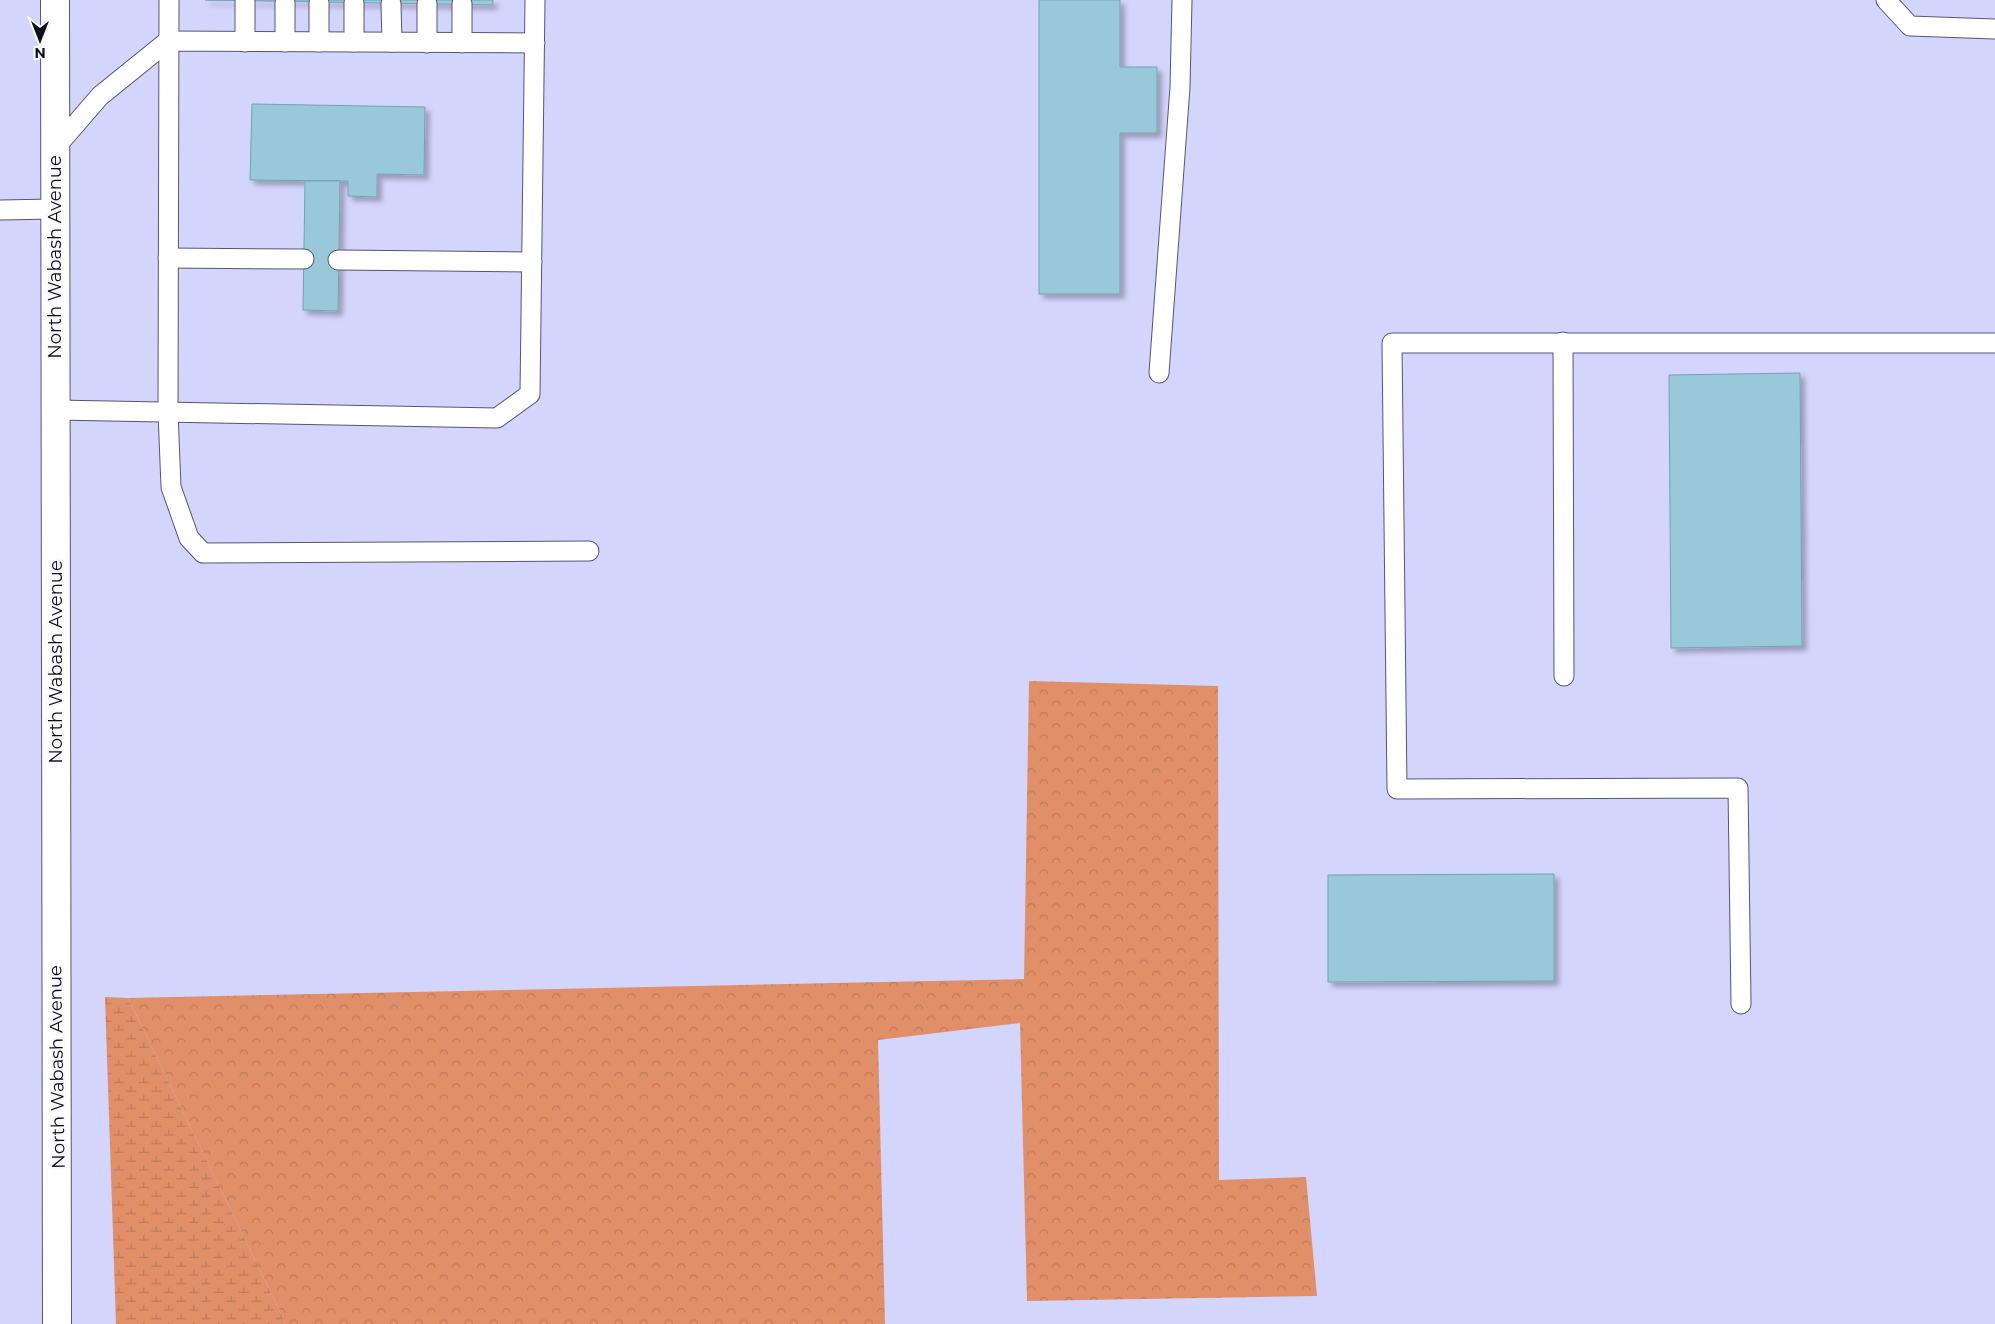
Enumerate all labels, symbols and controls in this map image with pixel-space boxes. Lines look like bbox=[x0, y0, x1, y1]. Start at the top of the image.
north arrow bbox=[15, 15, 65, 65]
text: N bbox=[34, 44, 46, 62]
street label: North Wabash Avenue bbox=[44, 155, 66, 359]
street label: North Wabash Avenue bbox=[45, 560, 67, 764]
street label: North Wabash Avenue bbox=[44, 965, 70, 1169]

